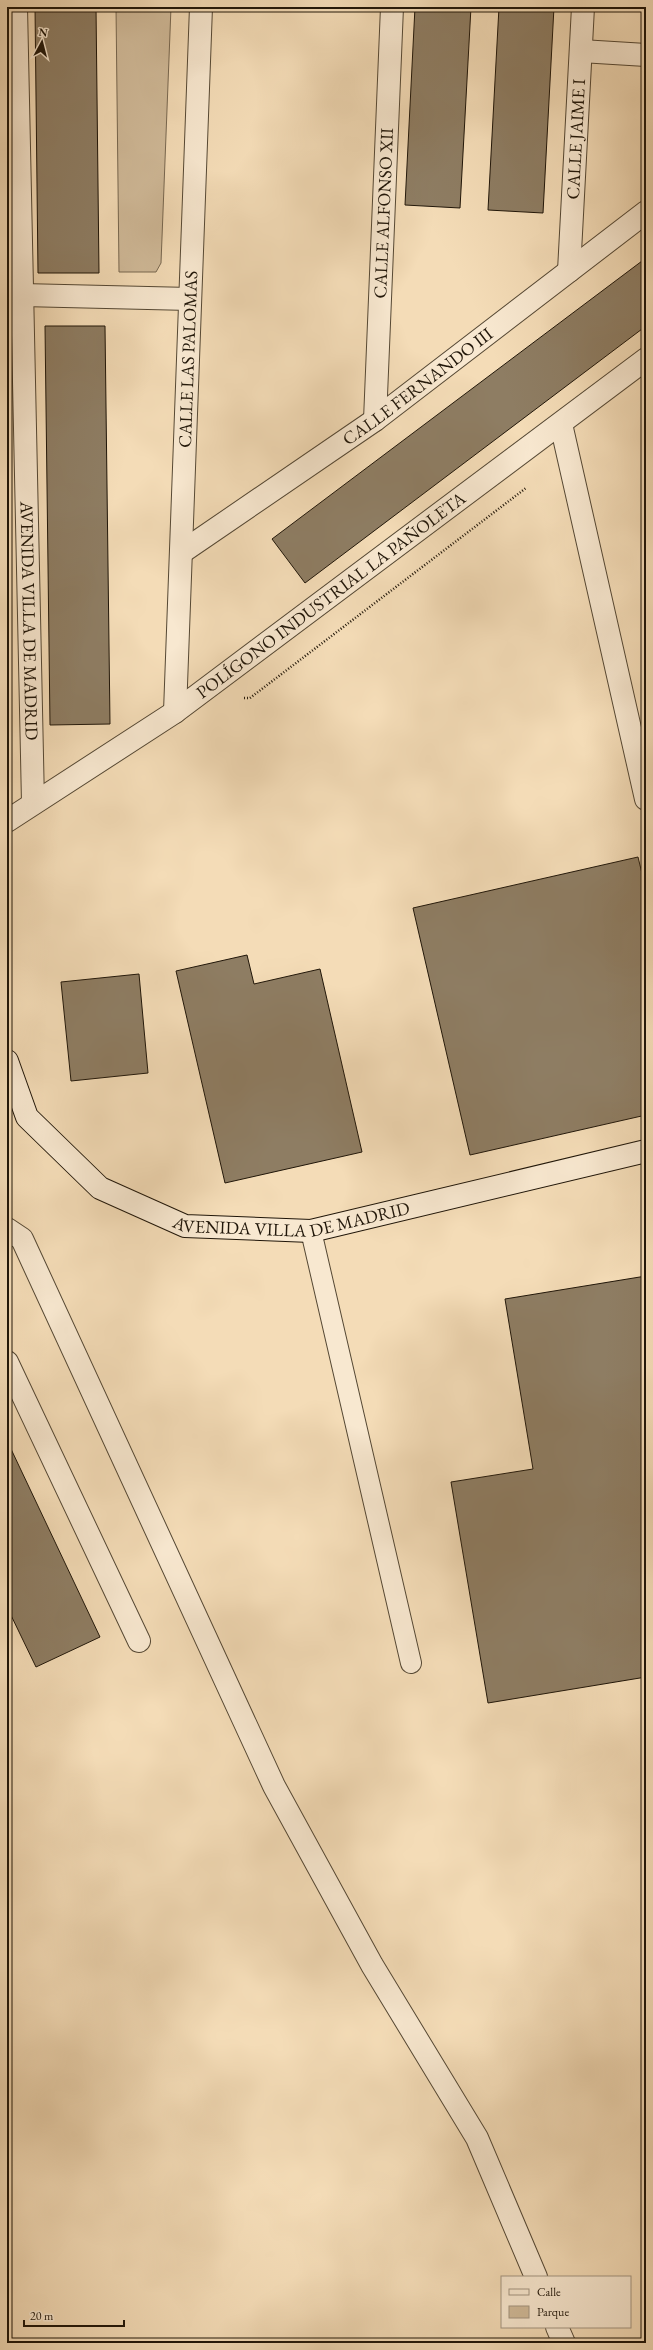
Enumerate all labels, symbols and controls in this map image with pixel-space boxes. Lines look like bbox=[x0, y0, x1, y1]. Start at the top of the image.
north arrow bbox=[22, 22, 62, 62]
text: N bbox=[38, 25, 49, 40]
street label: CALLE JAIME I bbox=[561, 78, 590, 200]
street label: CALLE ALFONSO XII bbox=[368, 127, 398, 299]
street label: CALLE LAS PALOMAS bbox=[173, 270, 202, 448]
street label: CALLE FERNANDO III bbox=[338, 322, 497, 450]
street label: POLÍGONO INDUSTRIAL LA PAÑOLETA bbox=[191, 486, 470, 703]
street label: AVENIDA VILLA DE MADRID bbox=[16, 500, 44, 741]
street label: AVENIDA VILLA DE MADRID bbox=[169, 1196, 412, 1242]
legend bbox=[501, 2276, 631, 2328]
text: Calle bbox=[537, 2284, 561, 2300]
scale bar bbox=[24, 2302, 124, 2328]
text: Parque bbox=[537, 2304, 569, 2320]
text: 20 m bbox=[30, 2308, 54, 2324]

